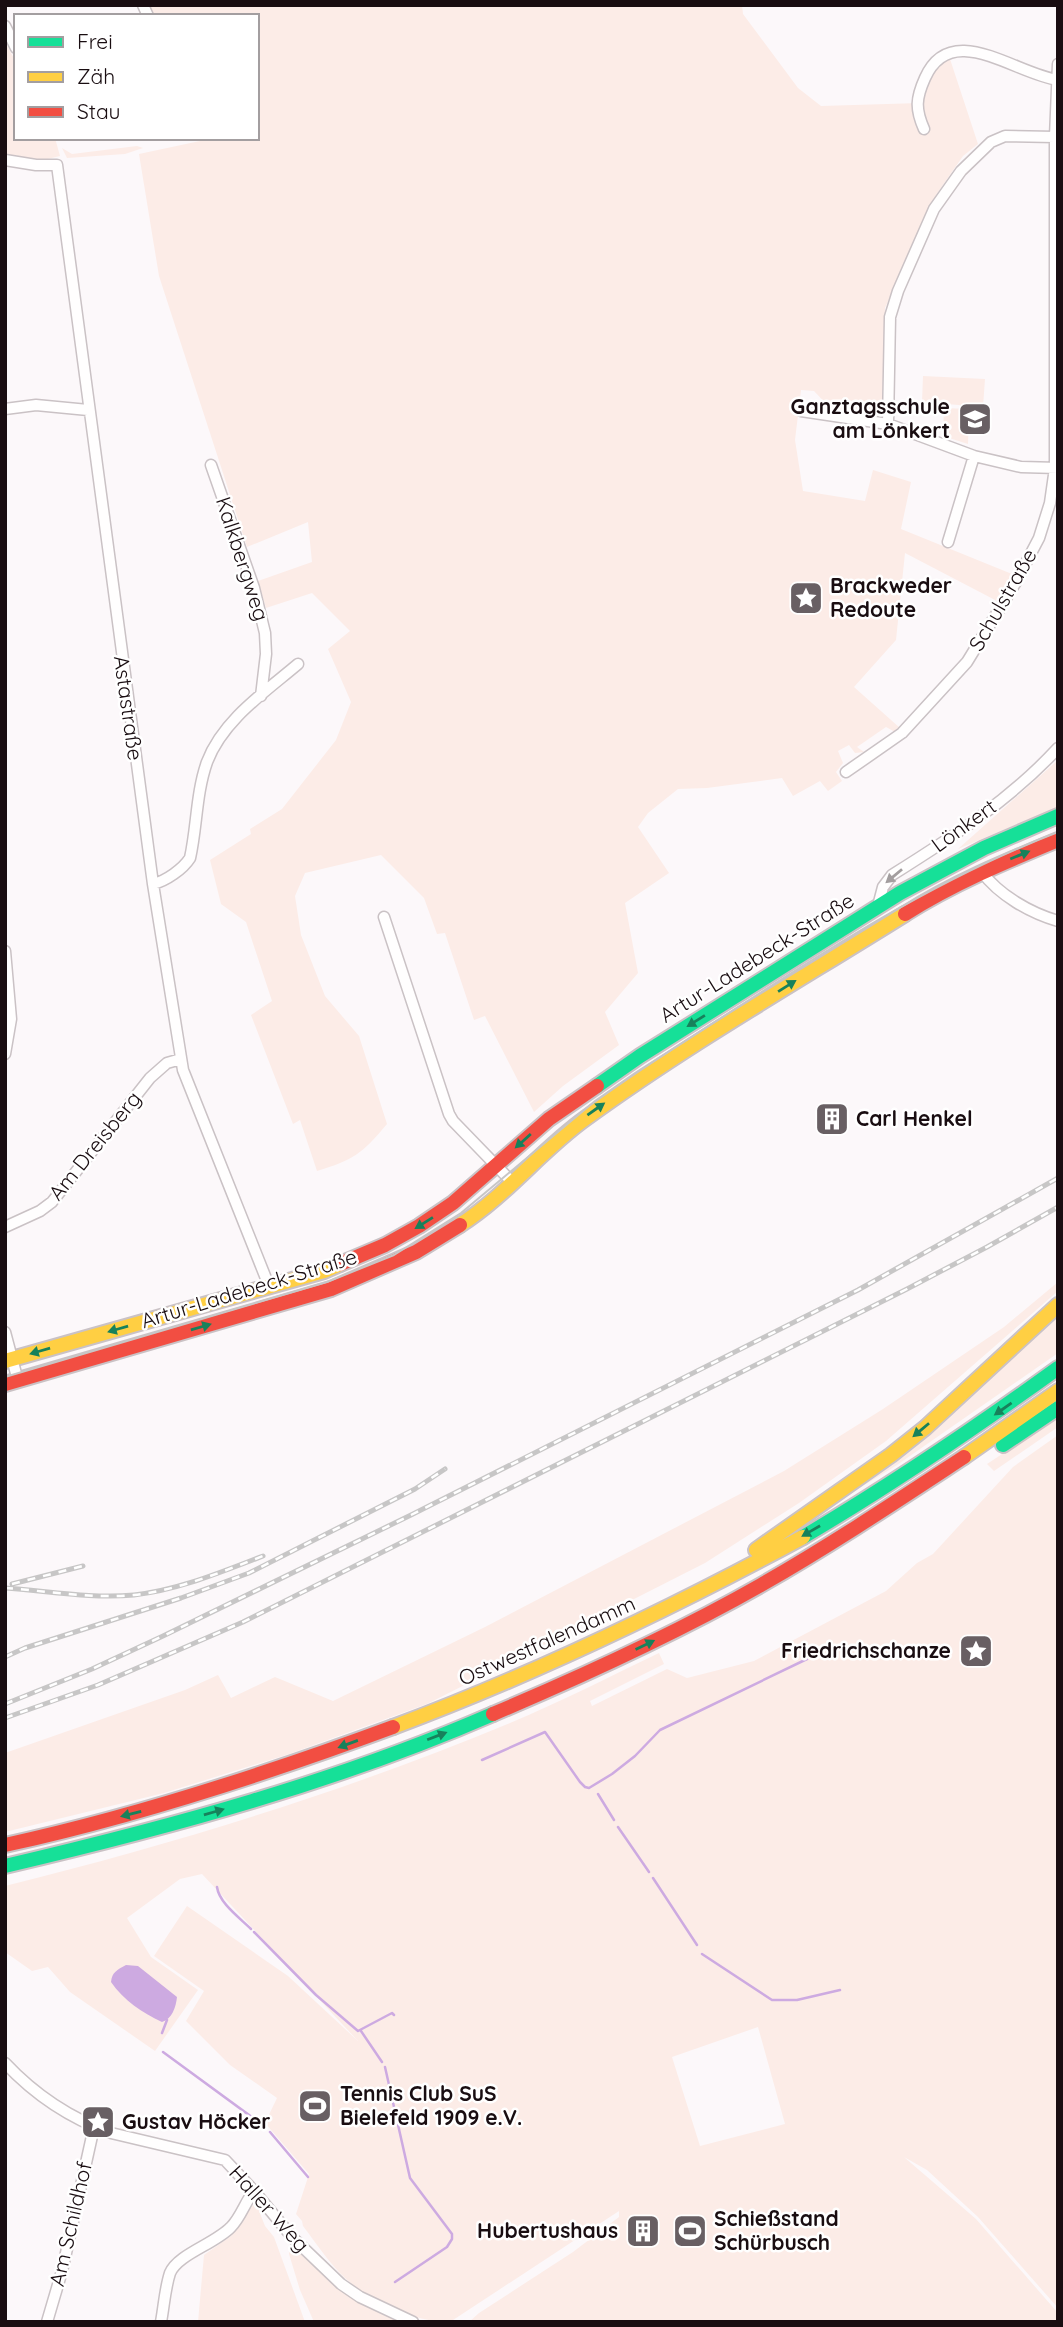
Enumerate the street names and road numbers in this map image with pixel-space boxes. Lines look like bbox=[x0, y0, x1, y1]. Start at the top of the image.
street label: Kalkbergweg bbox=[211, 493, 275, 624]
street label: Schulstraße bbox=[962, 544, 1042, 655]
street label: Astastraße bbox=[109, 654, 149, 762]
street label: Lönkert bbox=[926, 793, 1001, 857]
street label: Artur-Ladebeck-Straße bbox=[654, 887, 859, 1028]
street label: Am Dreisberg bbox=[42, 1086, 146, 1205]
street label: Artur-Ladebeck-Straße bbox=[138, 1243, 360, 1333]
street label: Ostwestfalendamm bbox=[454, 1589, 639, 1691]
street label: Am Schildhof bbox=[43, 2159, 97, 2289]
street label: Haller Weg bbox=[224, 2160, 315, 2257]

